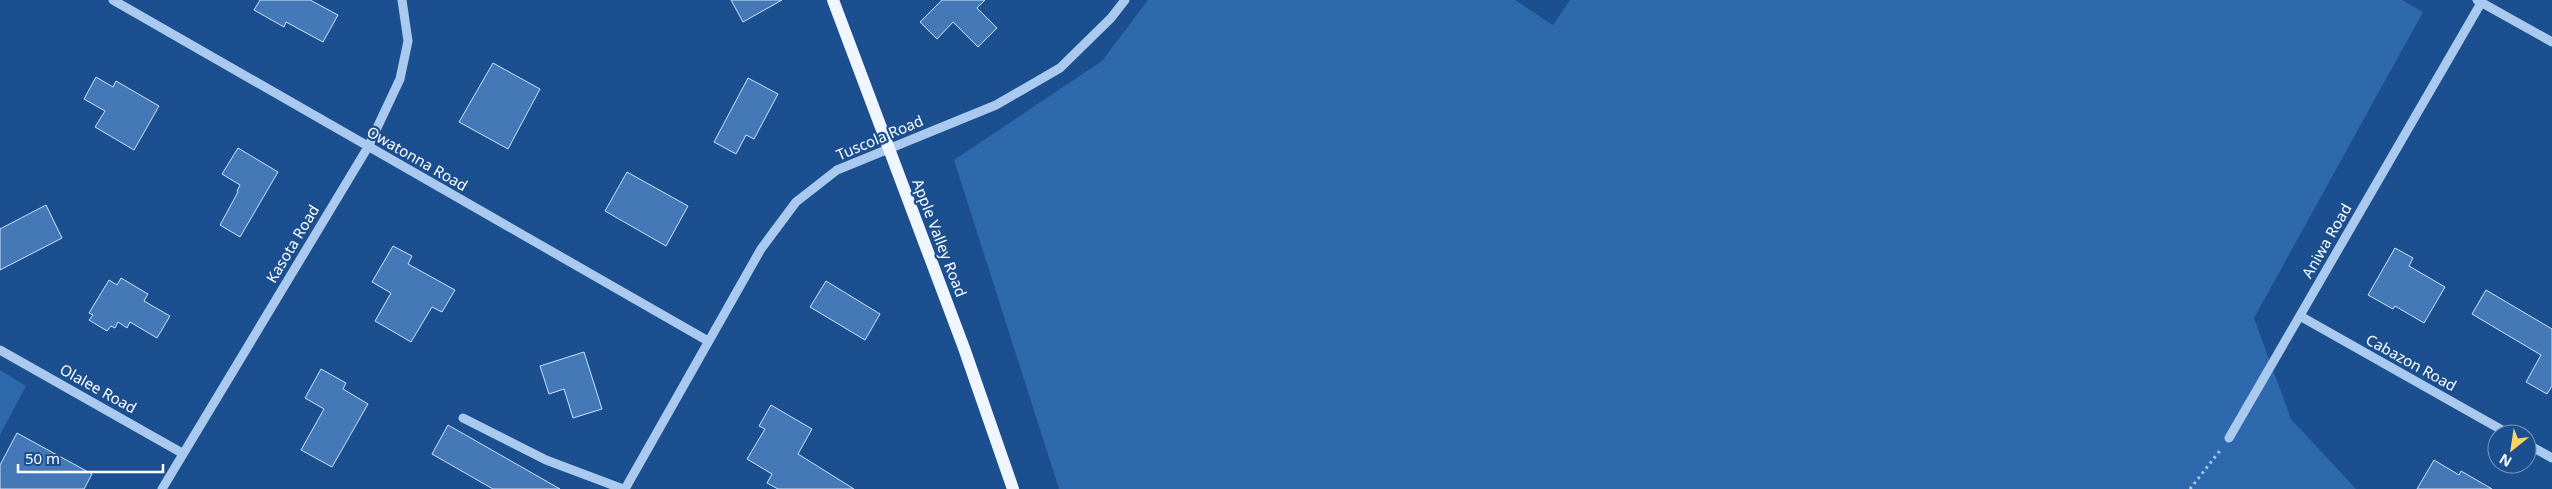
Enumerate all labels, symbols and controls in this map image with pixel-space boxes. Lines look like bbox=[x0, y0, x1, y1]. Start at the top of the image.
street label: Tuscola Road bbox=[833, 110, 926, 164]
street label: Owatonna Road bbox=[363, 121, 472, 195]
street label: Apple Valley Road bbox=[908, 176, 972, 300]
street label: Aniwa Road bbox=[2297, 200, 2356, 281]
street label: Kasota Road bbox=[261, 201, 323, 286]
street label: Cabazon Road bbox=[2363, 329, 2460, 395]
street label: Olalee Road bbox=[57, 359, 140, 417]
north arrow bbox=[2487, 424, 2537, 474]
scale bar bbox=[18, 442, 162, 474]
text: 50 m bbox=[25, 448, 60, 468]
text: N bbox=[2496, 450, 2515, 472]

